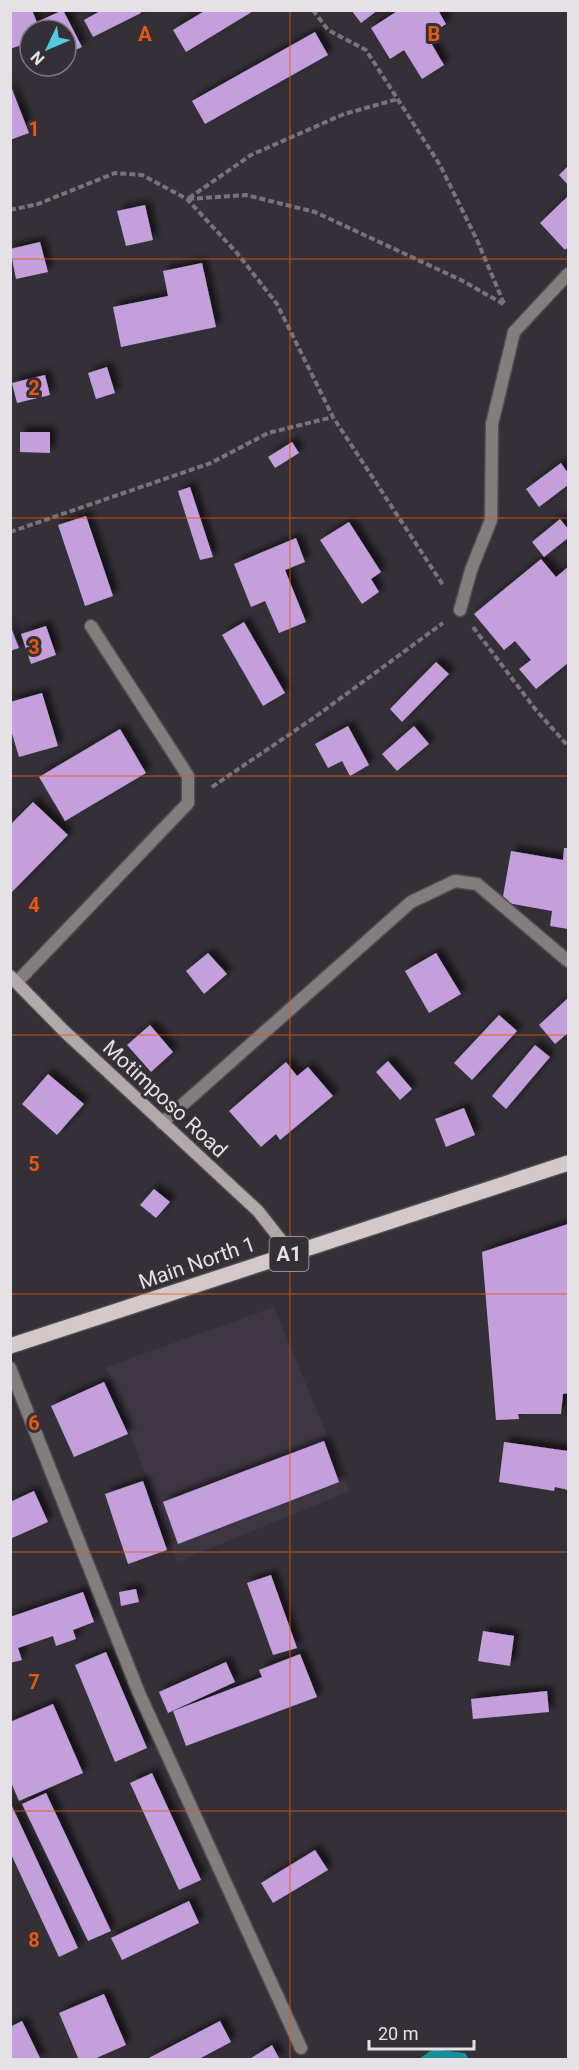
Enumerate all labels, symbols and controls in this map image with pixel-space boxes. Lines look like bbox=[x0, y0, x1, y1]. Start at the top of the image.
north arrow bbox=[18, 18, 78, 78]
text: A bbox=[138, 22, 152, 46]
text: B bbox=[428, 22, 440, 46]
text: N bbox=[27, 47, 48, 69]
text: 1 bbox=[28, 117, 40, 141]
text: 2 bbox=[28, 376, 40, 400]
text: 3 bbox=[28, 635, 40, 659]
text: 4 bbox=[28, 893, 40, 917]
street label: Motimposo Road bbox=[98, 1035, 232, 1163]
text: 5 bbox=[28, 1152, 40, 1176]
street label: Main North 1 bbox=[136, 1232, 258, 1294]
road number: A1 bbox=[270, 1237, 308, 1271]
text: 6 bbox=[28, 1411, 40, 1435]
text: 7 bbox=[28, 1670, 40, 1694]
text: 8 bbox=[28, 1928, 40, 1952]
scale bar bbox=[369, 2013, 474, 2051]
text: 20 m bbox=[378, 2023, 418, 2044]

